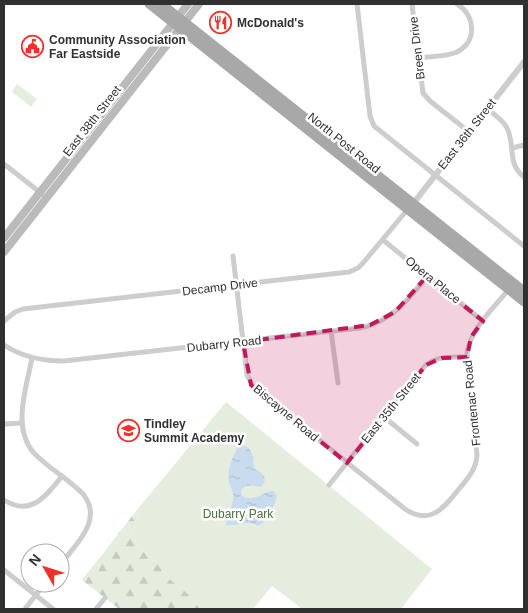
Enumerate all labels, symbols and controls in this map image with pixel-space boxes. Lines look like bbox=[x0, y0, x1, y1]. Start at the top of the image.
restaurant icon: McDonald's bbox=[209, 11, 233, 35]
street label: Breen Drive bbox=[406, 15, 428, 80]
place label: McDonald's bbox=[237, 16, 304, 30]
place label: Community Association Far Eastside bbox=[49, 33, 186, 61]
public building icon: Community Association Far Eastside bbox=[21, 35, 45, 59]
street label: East 38th Street bbox=[60, 82, 124, 159]
street label: East 36th Street bbox=[435, 95, 499, 172]
street label: North Post Road bbox=[305, 110, 383, 176]
street label: Opera Place bbox=[403, 254, 464, 307]
street label: Decamp Drive bbox=[181, 275, 259, 299]
street label: Dubarry Road bbox=[186, 333, 262, 355]
street label: Frontenac Road bbox=[461, 359, 483, 447]
street label: East 35th Street bbox=[358, 370, 424, 446]
street label: Biscayne Road bbox=[251, 382, 321, 444]
place label: Tindley Summit Academy bbox=[144, 417, 245, 445]
school or university icon: Tindley Summit Academy bbox=[116, 419, 140, 443]
park label: Dubarry Park bbox=[203, 507, 274, 521]
north arrow bbox=[20, 543, 70, 593]
text: N bbox=[25, 551, 44, 569]

